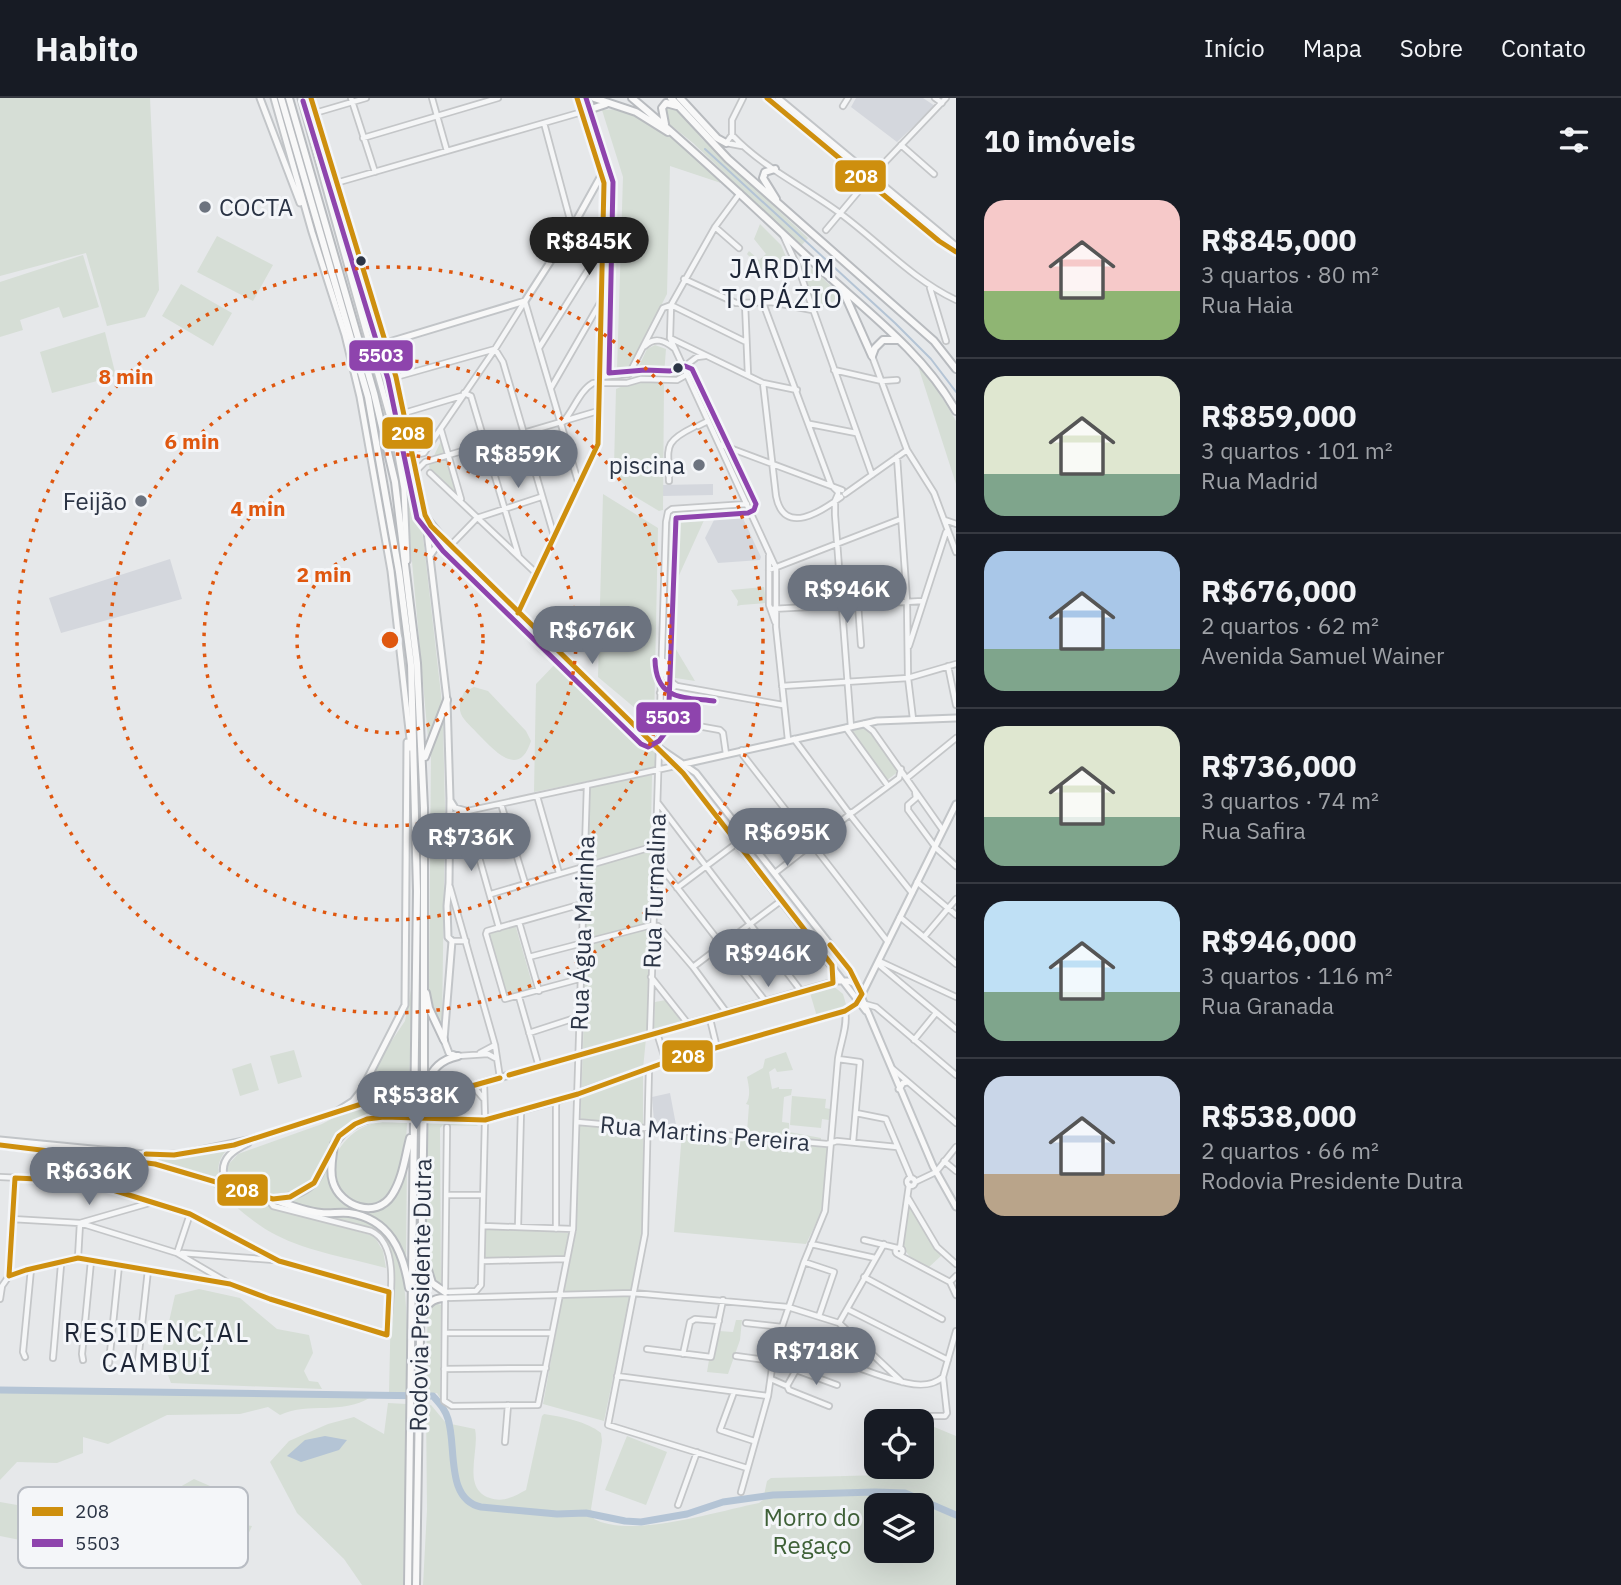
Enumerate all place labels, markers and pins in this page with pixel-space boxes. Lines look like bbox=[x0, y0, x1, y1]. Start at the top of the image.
place label: COCTA bbox=[219, 191, 293, 223]
marker: COCTA bbox=[197, 199, 213, 215]
pin: R$845K bbox=[532, 218, 646, 277]
unlabelled marker bbox=[354, 254, 368, 268]
unlabelled marker bbox=[671, 361, 685, 375]
pin: R$859K bbox=[461, 430, 575, 490]
place label: piscina bbox=[609, 449, 685, 481]
marker: piscina bbox=[691, 457, 707, 473]
place label: Feijão bbox=[63, 485, 127, 517]
marker: Feijão bbox=[133, 493, 149, 509]
pin: R$946K bbox=[790, 566, 904, 625]
pin: R$676K bbox=[535, 606, 649, 666]
centre of rings bbox=[378, 628, 402, 652]
pin: R$695K bbox=[730, 808, 844, 868]
pin: R$736K bbox=[414, 814, 528, 873]
pin: R$946K bbox=[711, 930, 825, 989]
pin: R$538K bbox=[359, 1072, 473, 1131]
pin: R$636K bbox=[32, 1148, 146, 1207]
pin: R$718K bbox=[759, 1328, 873, 1387]

